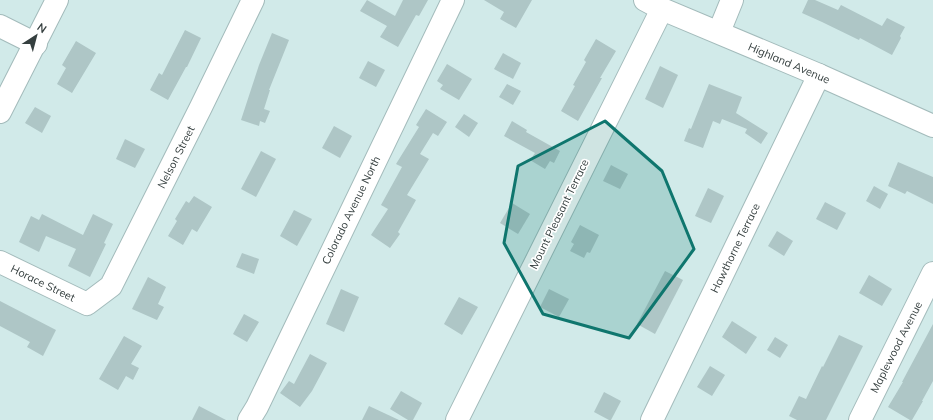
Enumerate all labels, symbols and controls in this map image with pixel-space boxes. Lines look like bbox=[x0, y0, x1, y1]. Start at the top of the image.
north arrow bbox=[16, 16, 56, 56]
text: N bbox=[34, 20, 49, 36]
street label: Highland Avenue bbox=[746, 39, 832, 87]
street label: Nelson Street bbox=[154, 123, 198, 191]
street label: Colorado Avenue North bbox=[319, 154, 383, 266]
street label: Mount Pleasant Terrace bbox=[526, 157, 592, 271]
street label: Hawthorne Terrace bbox=[707, 201, 763, 295]
street label: Horace Street bbox=[9, 261, 78, 305]
street label: Maplewood Avenue bbox=[867, 299, 925, 395]

